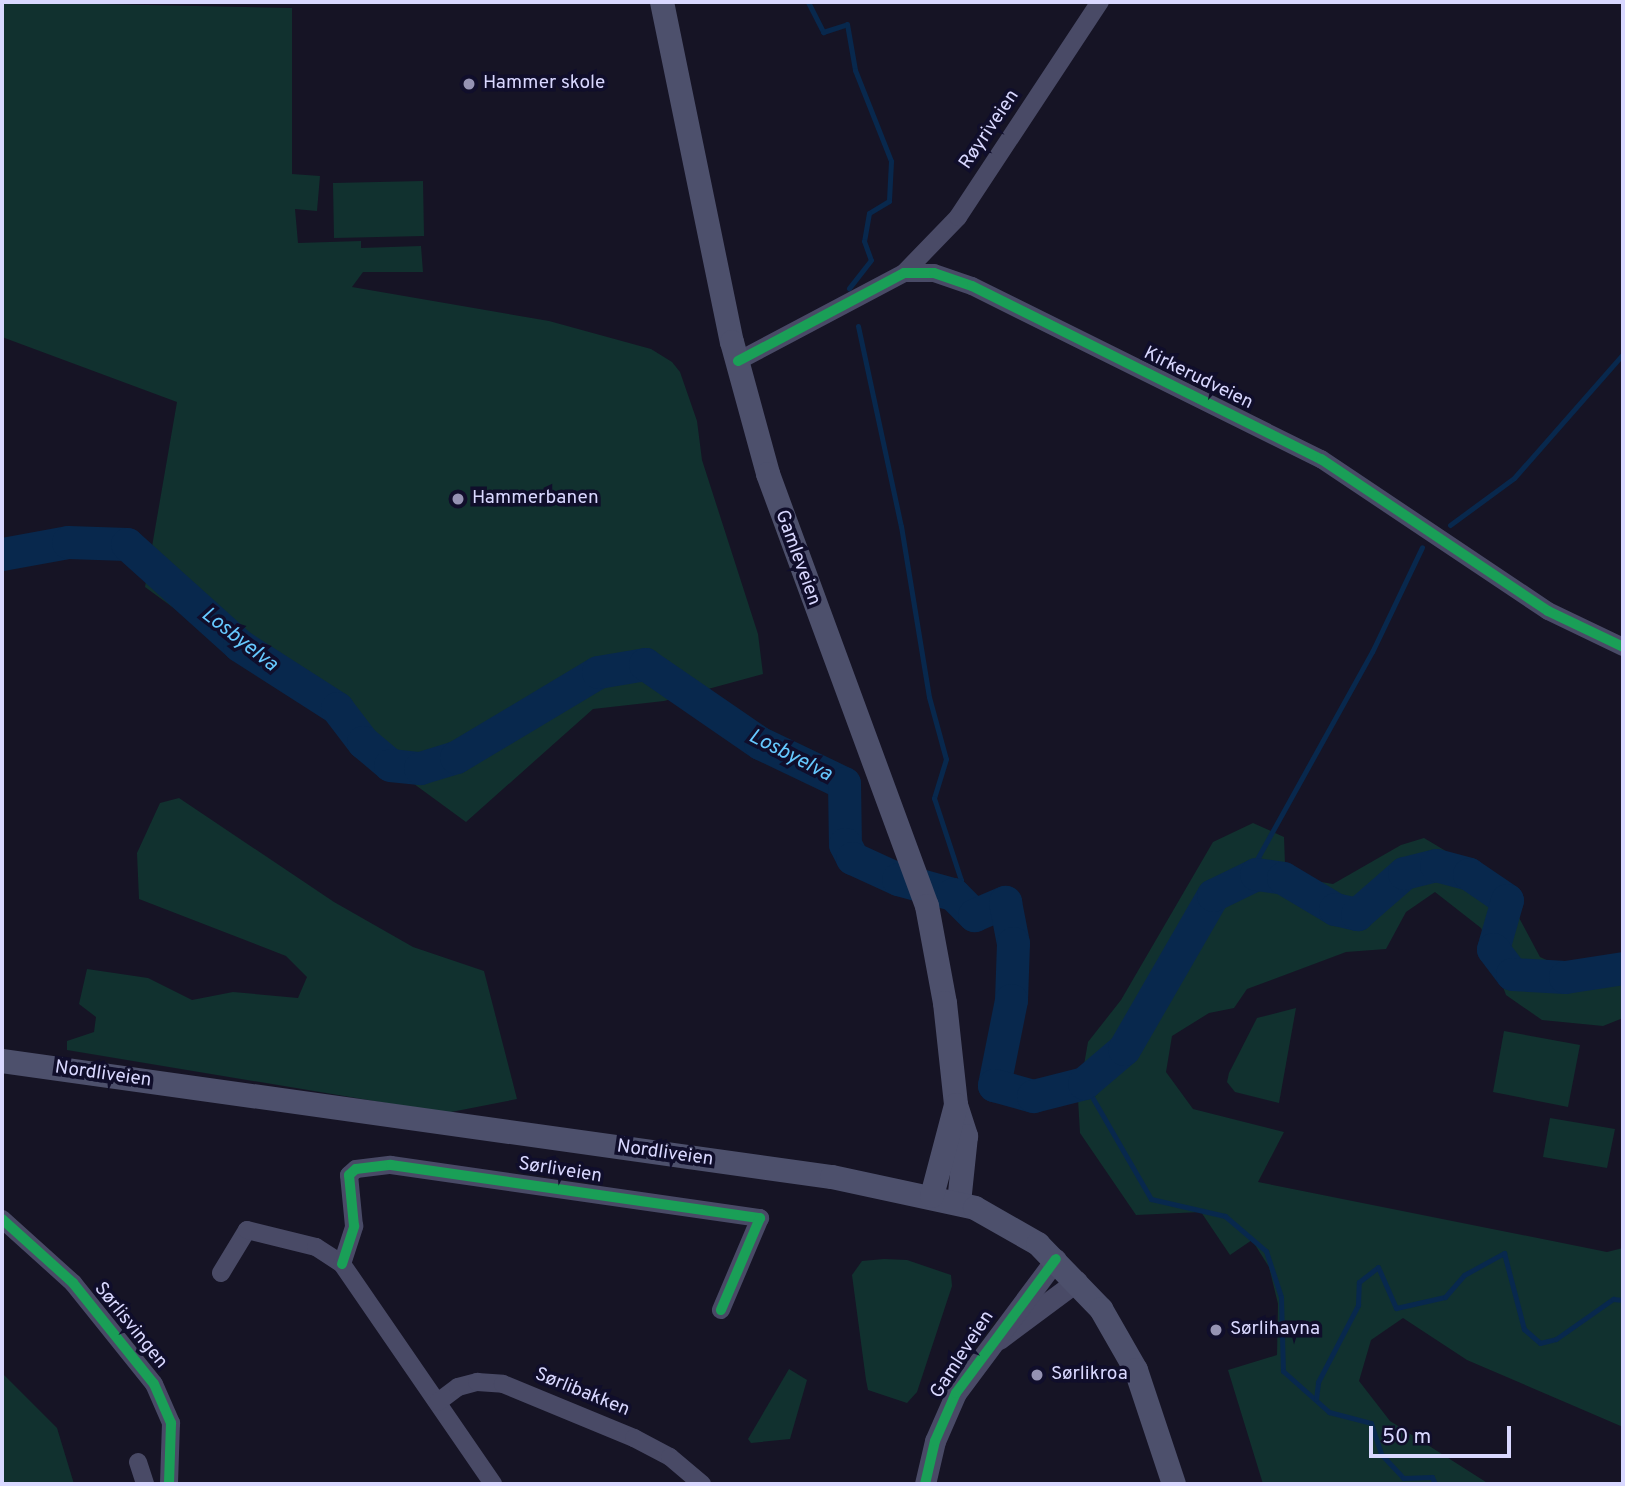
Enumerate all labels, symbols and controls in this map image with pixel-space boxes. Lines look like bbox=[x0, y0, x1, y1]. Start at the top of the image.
place label: Hammer skole bbox=[483, 73, 605, 95]
marker: Hammer skole bbox=[461, 76, 477, 92]
street label: Røyriveien bbox=[955, 86, 1025, 174]
street label: Kirkerudveien bbox=[1140, 343, 1256, 415]
place label: Hammerbanen bbox=[472, 488, 599, 510]
marker: Hammerbanen bbox=[450, 491, 466, 507]
street label: Gamleveien bbox=[769, 507, 825, 609]
water label: Losbyelva bbox=[196, 602, 282, 678]
water label: Losbyelva bbox=[744, 724, 836, 788]
street label: Nordliveien bbox=[53, 1057, 153, 1093]
street label: Nordliveien bbox=[615, 1136, 715, 1172]
street label: Sørliveien bbox=[517, 1153, 603, 1189]
street label: Sørlisvingen bbox=[88, 1278, 172, 1374]
street label: Gamleveien bbox=[926, 1307, 1000, 1403]
place label: Sørlihavna bbox=[1230, 1319, 1320, 1341]
marker: Sørlihavna bbox=[1208, 1322, 1224, 1338]
street label: Sørlibakken bbox=[531, 1364, 633, 1422]
place label: Sørlikroa bbox=[1051, 1364, 1128, 1386]
marker: Sørlikroa bbox=[1029, 1367, 1045, 1383]
scale bar bbox=[1373, 1412, 1515, 1456]
text: 50 m bbox=[1382, 1424, 1431, 1451]

